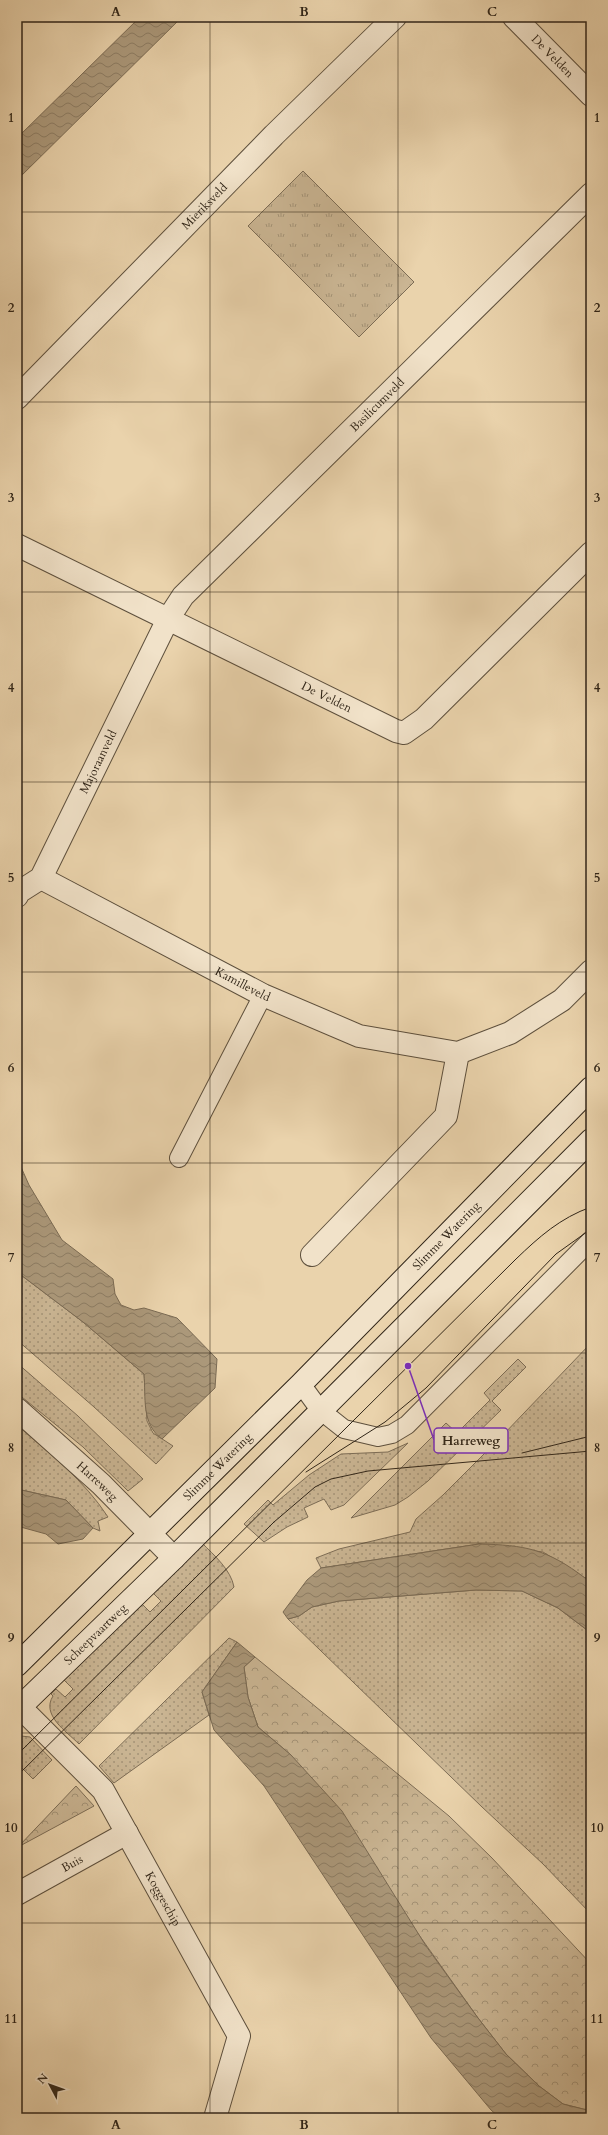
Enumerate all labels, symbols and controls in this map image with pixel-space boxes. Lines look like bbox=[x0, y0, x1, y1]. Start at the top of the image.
text: A bbox=[111, 3, 121, 21]
text: B bbox=[299, 3, 309, 21]
text: C bbox=[487, 3, 497, 21]
street label: De Velden bbox=[528, 31, 578, 81]
text: 1 bbox=[8, 109, 14, 127]
text: 1 bbox=[594, 109, 600, 127]
street label: Mieriksveld bbox=[178, 179, 231, 233]
text: 2 bbox=[8, 299, 15, 317]
text: 2 bbox=[594, 299, 601, 317]
street label: Basilicumveld bbox=[346, 374, 408, 435]
text: 3 bbox=[8, 489, 15, 507]
text: 3 bbox=[594, 489, 601, 507]
street label: De Velden bbox=[299, 678, 355, 716]
text: 4 bbox=[8, 679, 15, 697]
text: 4 bbox=[594, 679, 601, 697]
street label: Majoraanveld bbox=[76, 727, 121, 796]
text: 5 bbox=[8, 869, 14, 887]
text: 5 bbox=[594, 869, 600, 887]
street label: Kamilleveld bbox=[212, 963, 273, 1005]
text: 6 bbox=[8, 1059, 15, 1077]
text: 6 bbox=[594, 1059, 601, 1077]
street label: Slimme Watering bbox=[409, 1198, 484, 1274]
text: 7 bbox=[8, 1249, 15, 1267]
text: 7 bbox=[594, 1249, 601, 1267]
callout: Harreweg bbox=[434, 1428, 508, 1453]
street label: Slimme Watering bbox=[180, 1429, 255, 1504]
text: Harreweg bbox=[442, 1432, 500, 1450]
text: 8 bbox=[8, 1439, 14, 1457]
text: 8 bbox=[594, 1439, 600, 1457]
street label: Harreweg bbox=[73, 1458, 122, 1505]
street label: Scheepvaartweg bbox=[60, 1600, 130, 1668]
text: 9 bbox=[8, 1629, 15, 1647]
text: 9 bbox=[594, 1629, 601, 1647]
text: 10 bbox=[4, 1819, 18, 1837]
text: 10 bbox=[590, 1819, 604, 1837]
street label: Buis bbox=[59, 1851, 86, 1876]
street label: Koggeschip bbox=[142, 1869, 185, 1929]
text: 11 bbox=[4, 2010, 18, 2028]
text: 11 bbox=[590, 2010, 604, 2028]
north arrow bbox=[30, 2065, 70, 2105]
text: N bbox=[34, 2070, 52, 2087]
text: A bbox=[111, 2116, 121, 2134]
text: B bbox=[299, 2116, 309, 2134]
text: C bbox=[487, 2116, 497, 2134]

